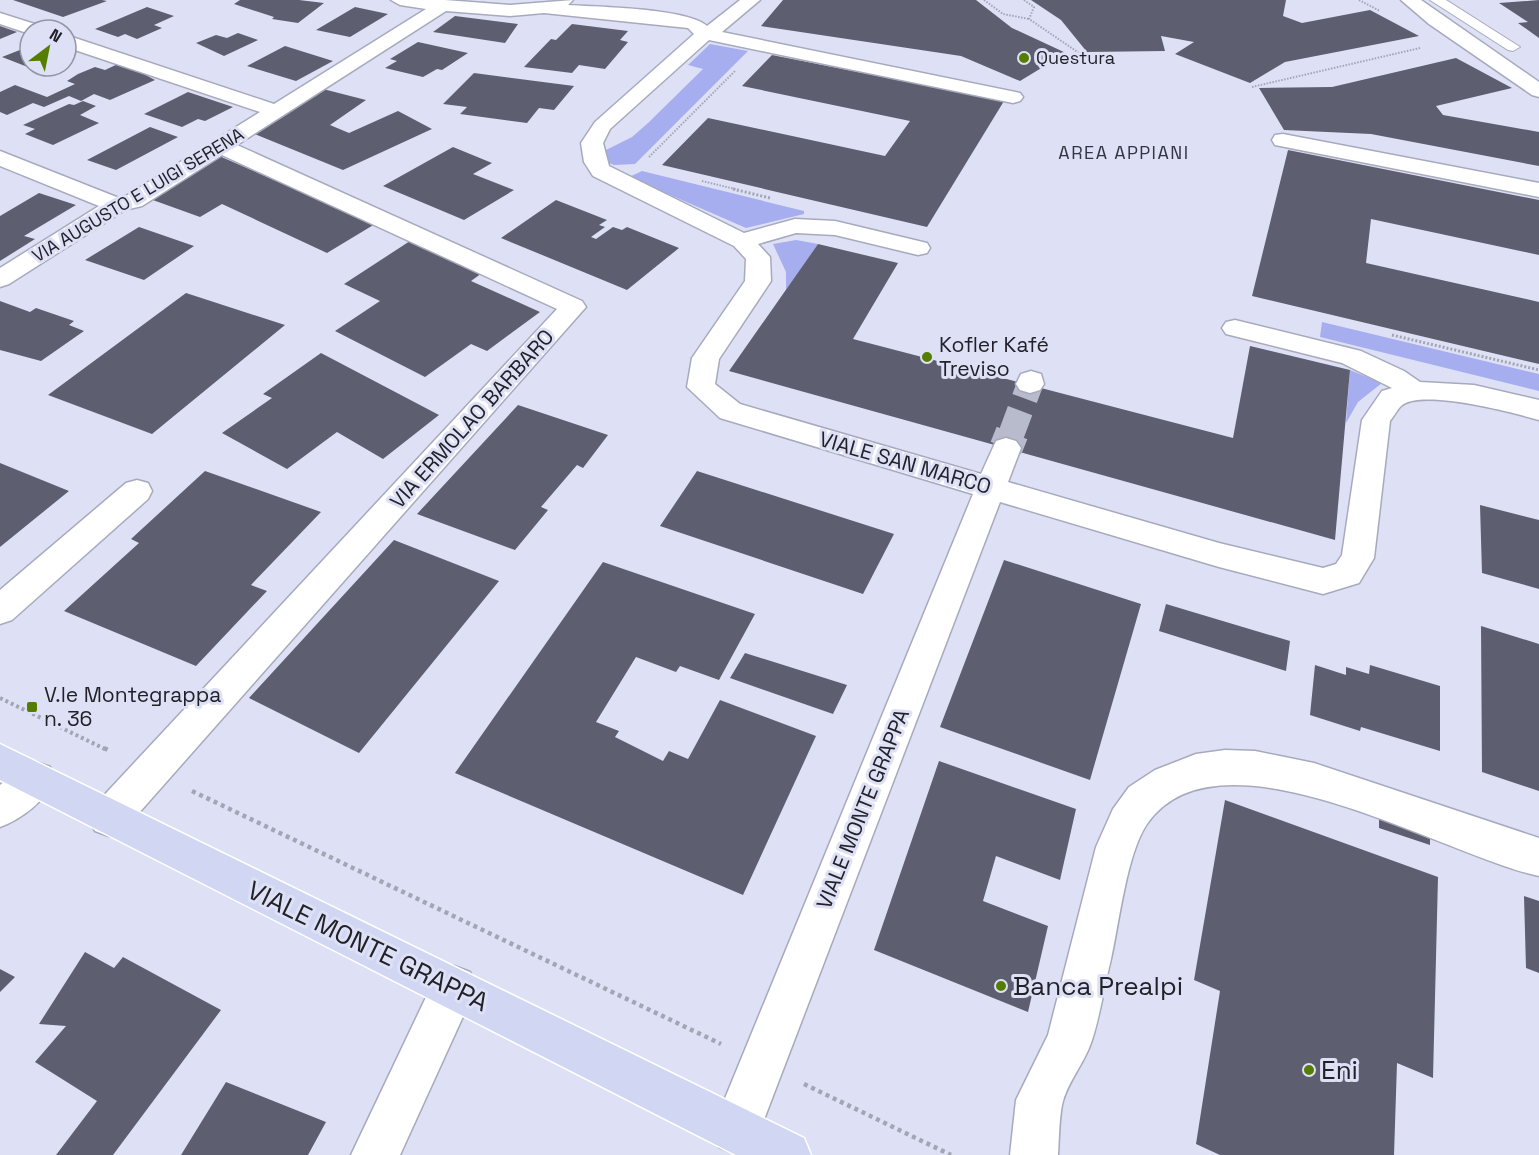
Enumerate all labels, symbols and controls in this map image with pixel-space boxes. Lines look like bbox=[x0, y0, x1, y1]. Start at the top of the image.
north arrow bbox=[18, 18, 78, 78]
text: N bbox=[46, 24, 66, 47]
place label: Questura bbox=[1036, 46, 1115, 69]
marker: Questura bbox=[1017, 51, 1031, 65]
street label: VIA AUGUSTO E LUIGI SERENA bbox=[28, 122, 248, 267]
district label: AREA APPIANI bbox=[1058, 141, 1190, 164]
street label: VIA ERMOLAO BARBARO bbox=[384, 323, 559, 514]
place label: Kofler Kafé Treviso bbox=[939, 331, 1049, 382]
marker: Kofler Kafé Treviso bbox=[920, 350, 934, 364]
street label: VIALE SAN MARCO bbox=[816, 425, 994, 500]
place label: V.le Montegrappa n. 36 bbox=[44, 681, 221, 732]
marker: V.le Montegrappa n. 36 bbox=[25, 700, 39, 714]
street label: VIALE MONTE GRAPPA bbox=[810, 705, 915, 913]
street label: VIALE MONTE GRAPPA bbox=[242, 873, 494, 1019]
place label: Banca Prealpi bbox=[1013, 969, 1183, 1003]
marker: Banca Prealpi bbox=[994, 979, 1008, 993]
place label: Eni bbox=[1321, 1053, 1358, 1087]
marker: Eni bbox=[1302, 1063, 1316, 1077]

